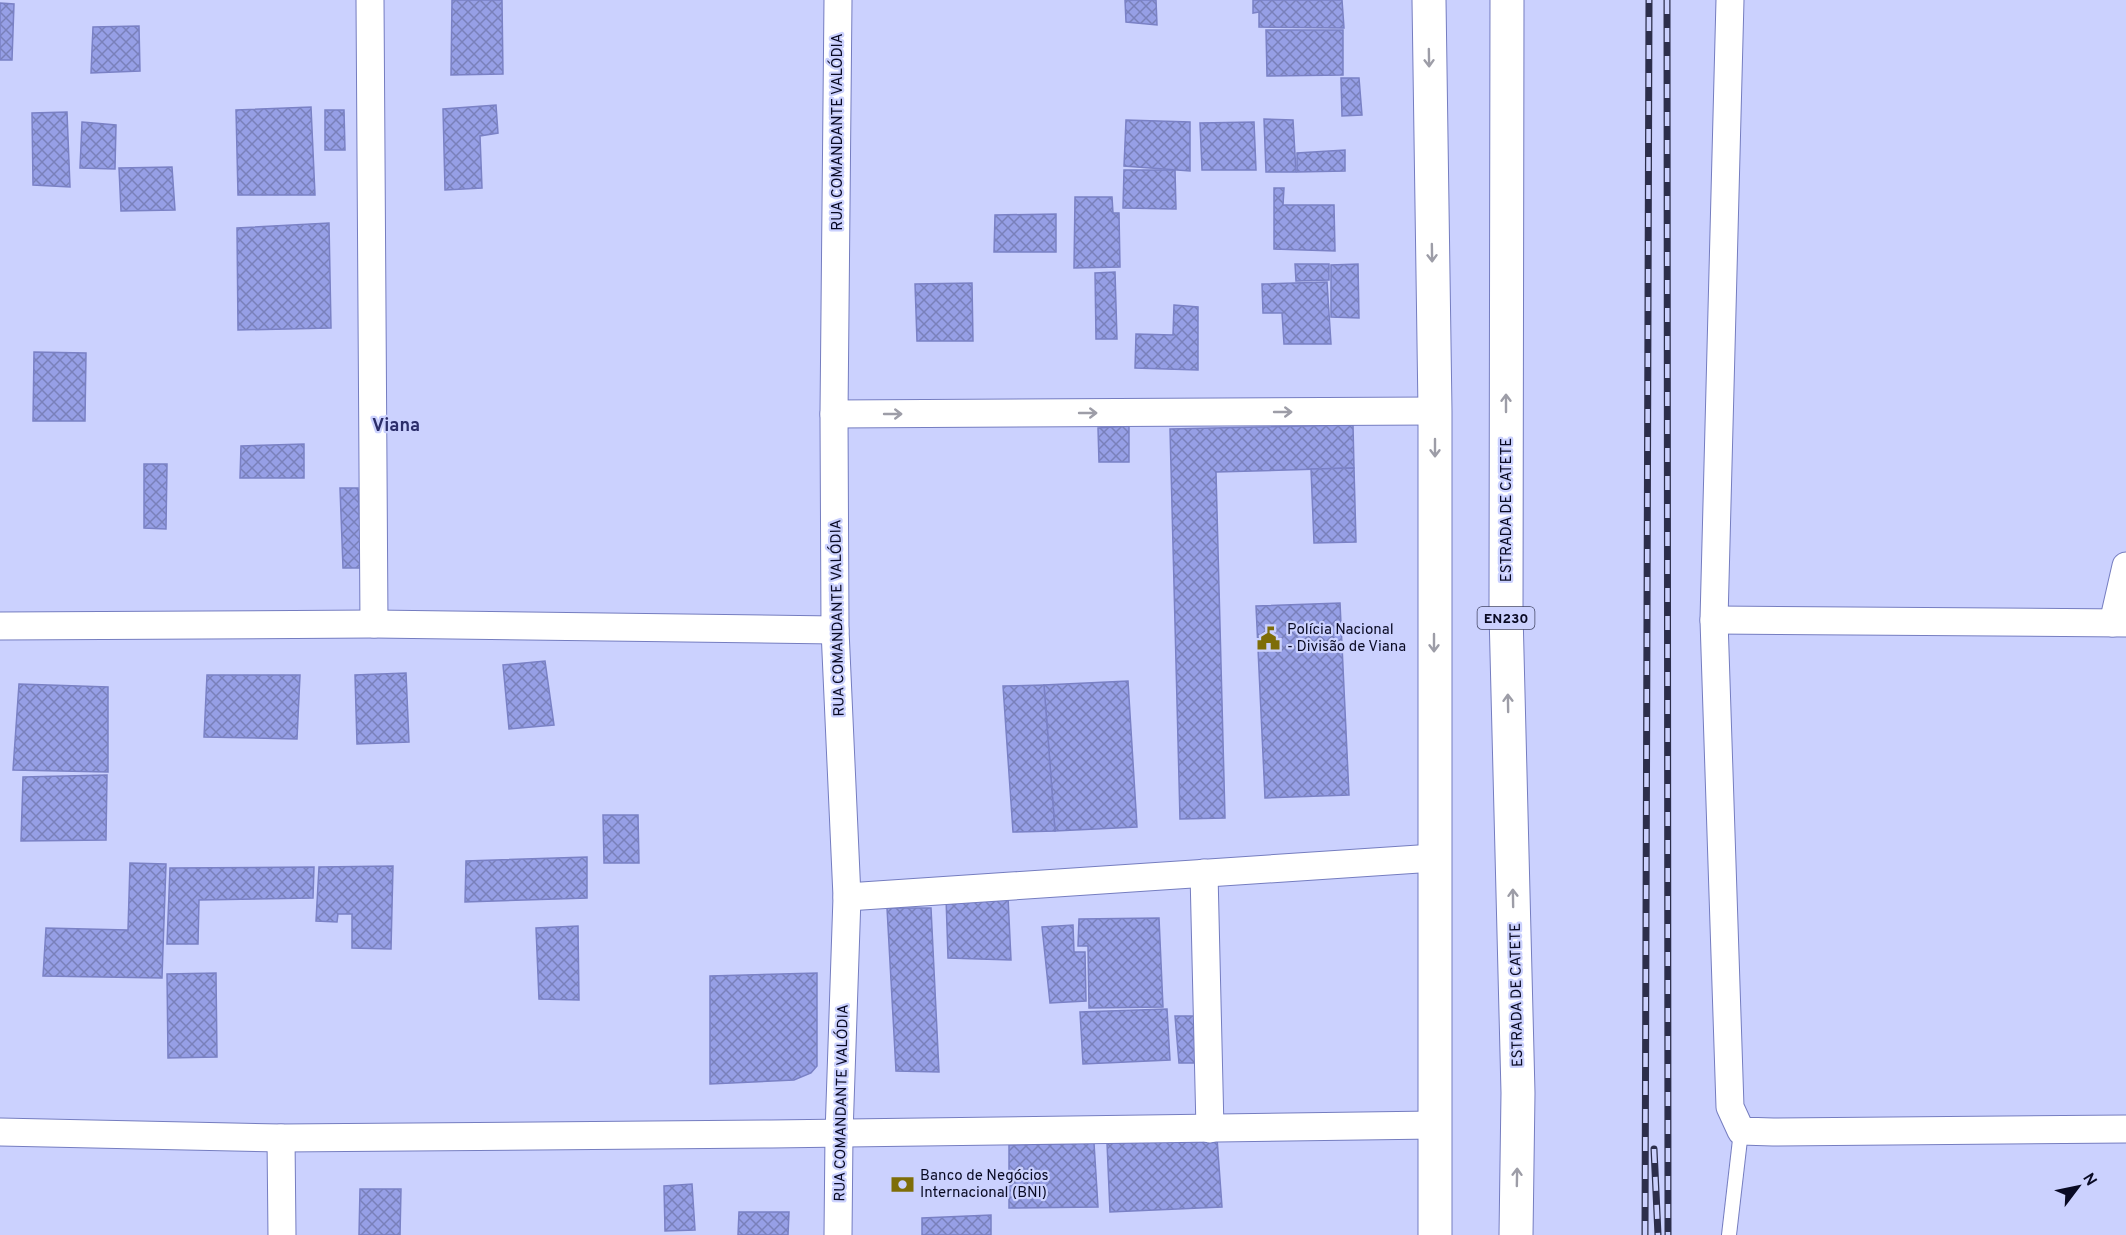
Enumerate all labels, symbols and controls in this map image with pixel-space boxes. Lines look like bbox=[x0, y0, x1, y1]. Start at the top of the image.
street label: RUA COMANDANTE VALÓDIA bbox=[827, 33, 848, 231]
one-way arrow bbox=[1424, 48, 1435, 68]
one-way arrow bbox=[1427, 243, 1438, 263]
one-way arrow bbox=[1500, 393, 1512, 413]
one-way arrow bbox=[1272, 406, 1292, 418]
one-way arrow bbox=[1077, 407, 1097, 419]
one-way arrow bbox=[882, 408, 902, 420]
district label: Viana bbox=[372, 415, 420, 438]
one-way arrow bbox=[1429, 438, 1441, 458]
street label: ESTRADA DE CATETE bbox=[1498, 438, 1517, 582]
street label: RUA COMANDANTE VALÓDIA bbox=[825, 519, 850, 717]
road number: EN230 bbox=[1478, 607, 1534, 629]
place label: Polícia Nacional - Divisão de Viana bbox=[1287, 621, 1406, 657]
public building icon: Polícia Nacional - Divisão de Viana bbox=[1256, 625, 1282, 651]
one-way arrow bbox=[1428, 633, 1440, 653]
one-way arrow bbox=[1502, 693, 1514, 713]
one-way arrow bbox=[1507, 888, 1519, 908]
street label: ESTRADA DE CATETE bbox=[1507, 923, 1528, 1067]
street label: RUA COMANDANTE VALÓDIA bbox=[829, 1004, 854, 1202]
north arrow bbox=[2048, 1157, 2108, 1217]
place label: Banco de Negócios Internacional (BNI) bbox=[920, 1167, 1049, 1203]
one-way arrow bbox=[1511, 1167, 1523, 1187]
text: N bbox=[2077, 1170, 2101, 1190]
bank icon: Banco de Negócios Internacional (BNI) bbox=[889, 1171, 915, 1197]

